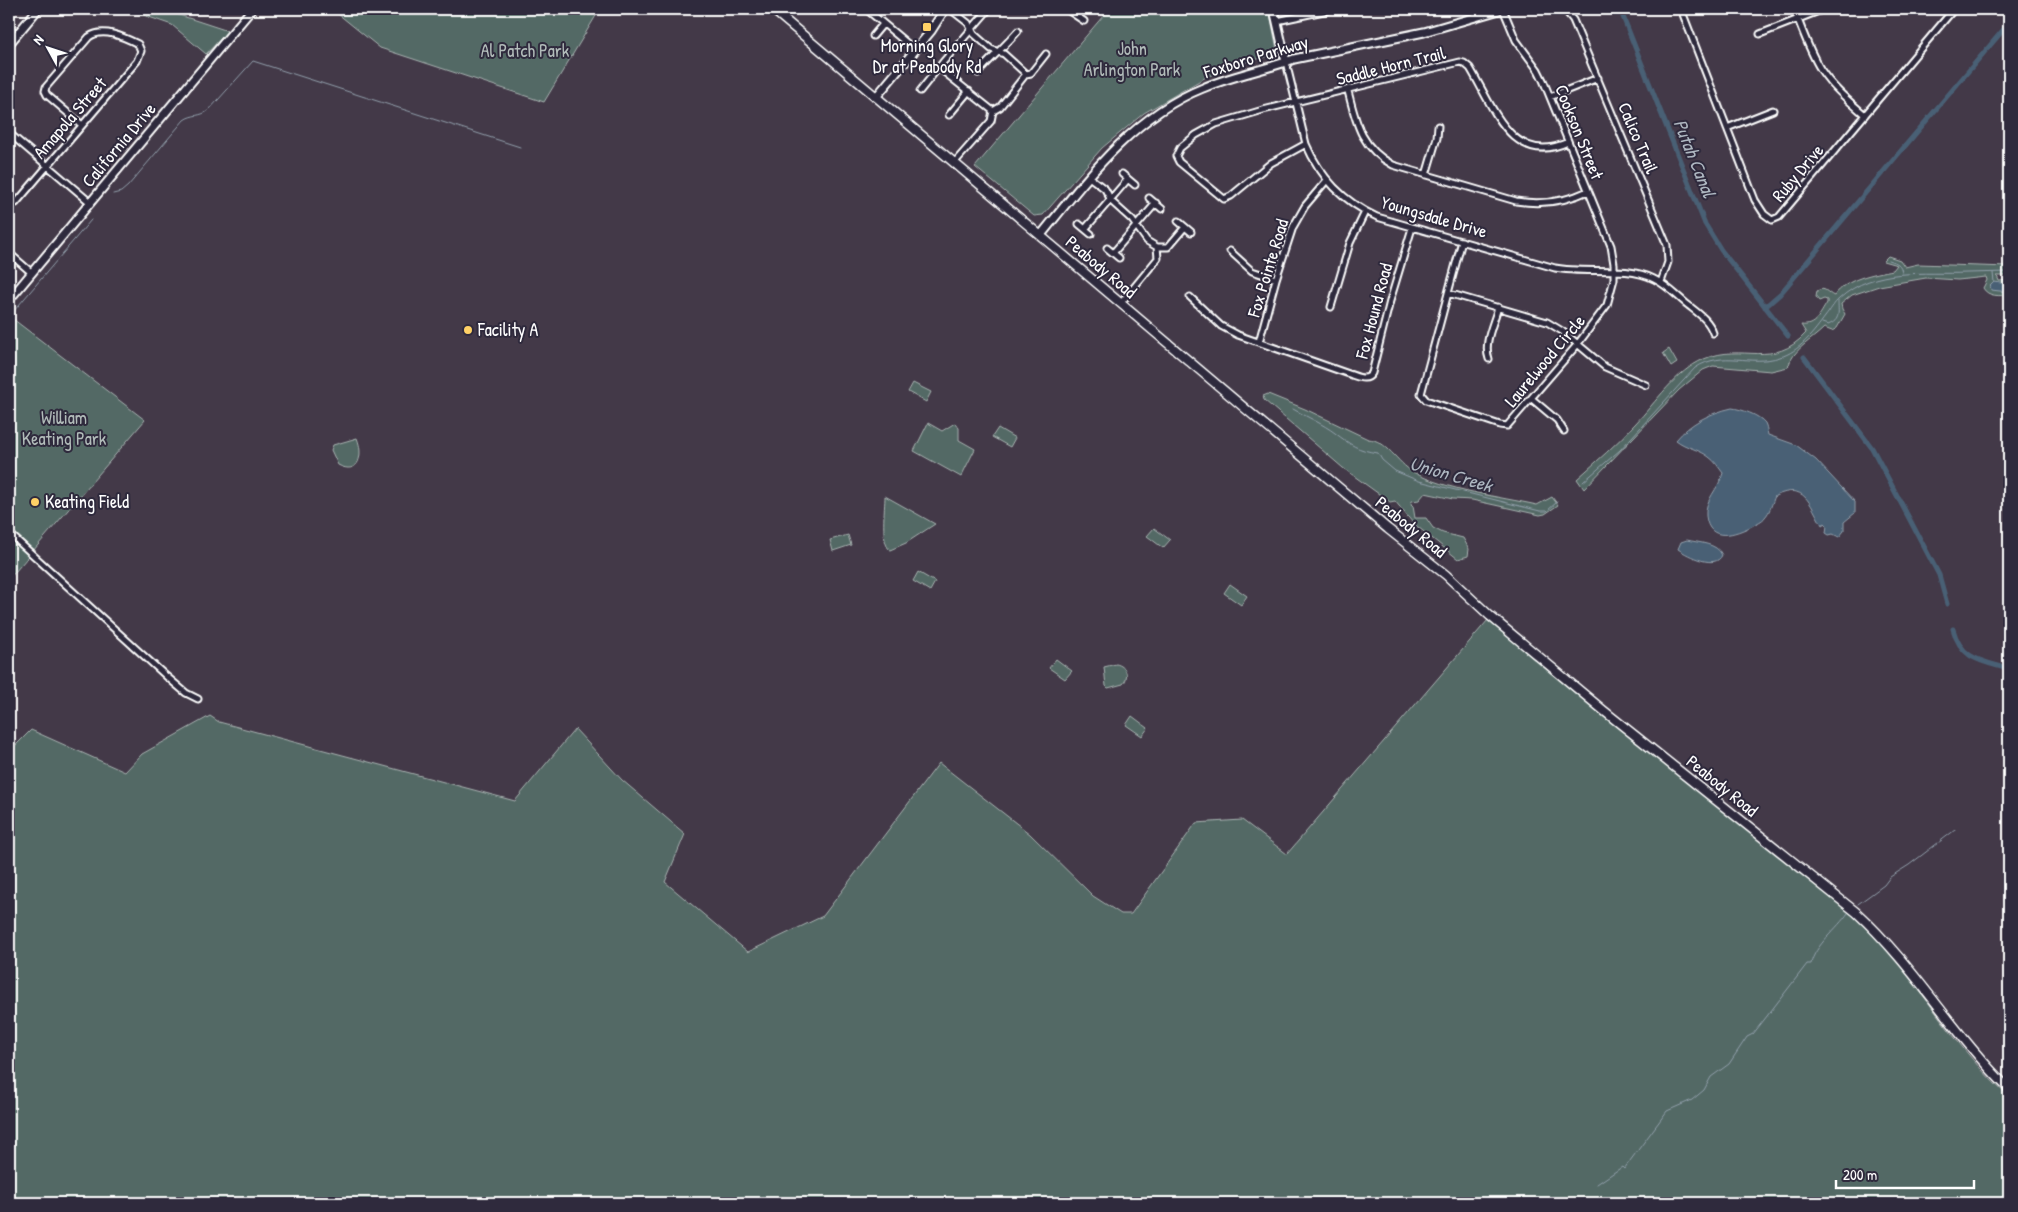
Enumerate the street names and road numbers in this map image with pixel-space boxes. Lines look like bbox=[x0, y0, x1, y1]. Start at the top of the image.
street label: Foxboro Parkway bbox=[1200, 29, 1312, 85]
street label: Saddle Horn Trail bbox=[1334, 40, 1448, 91]
street label: Amapola Street bbox=[27, 71, 113, 164]
street label: Cookson Street bbox=[1549, 81, 1610, 184]
street label: California Drive bbox=[76, 97, 162, 192]
street label: Calico Trail bbox=[1612, 98, 1665, 178]
street label: Ruby Drive bbox=[1766, 138, 1829, 207]
street label: Youngsdale Drive bbox=[1378, 189, 1490, 244]
street label: Fox Pointe Road bbox=[1240, 216, 1294, 321]
street label: Peabody Road bbox=[1060, 229, 1142, 304]
street label: Fox Hound Road bbox=[1349, 260, 1398, 362]
street label: Laurelwood Circle bbox=[1499, 309, 1591, 412]
street label: Peabody Road bbox=[1370, 490, 1453, 563]
street label: Peabody Road bbox=[1681, 749, 1764, 822]

